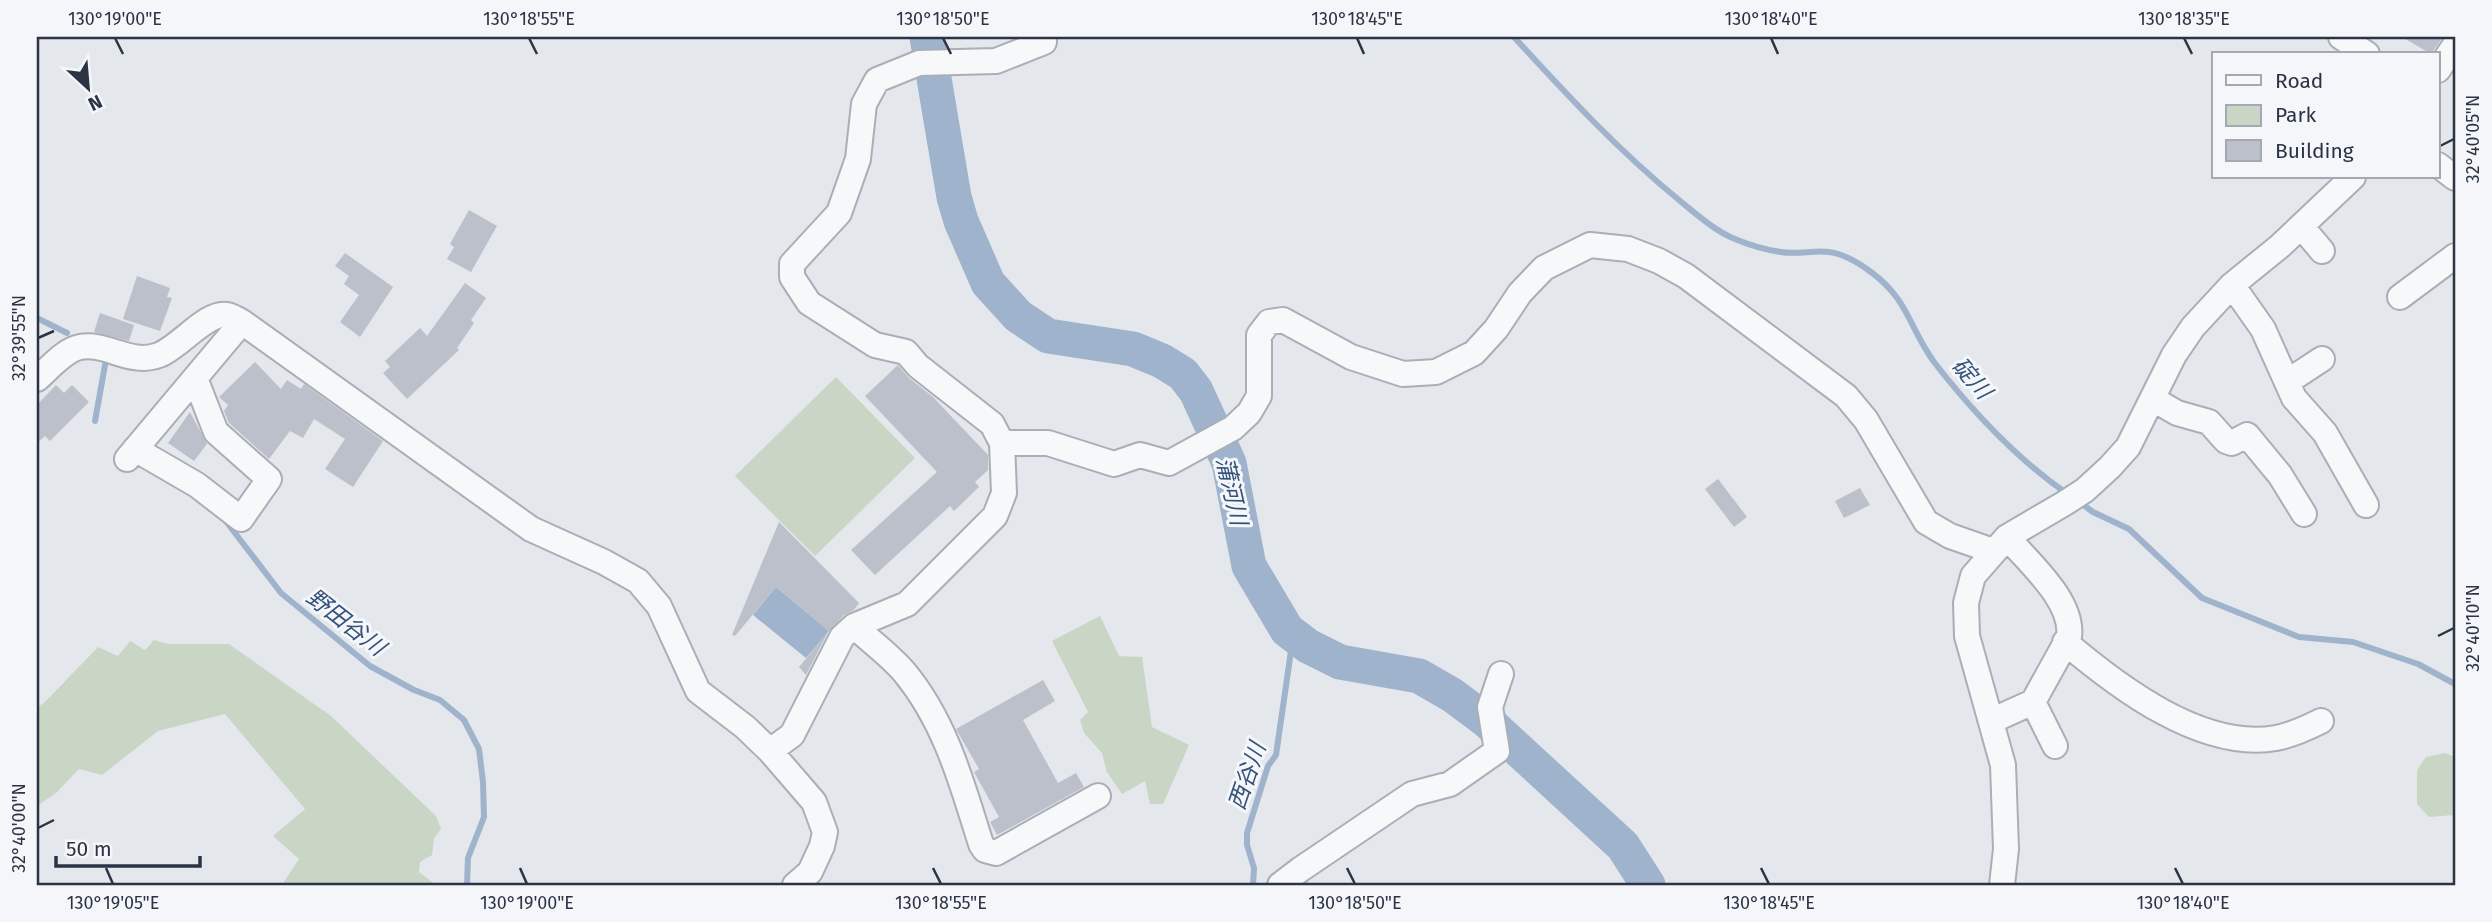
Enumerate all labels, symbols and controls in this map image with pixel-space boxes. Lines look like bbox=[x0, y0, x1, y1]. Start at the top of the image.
text: 130°19'00"E bbox=[68, 8, 162, 30]
text: 130°18'55"E bbox=[483, 8, 575, 30]
text: 130°18'50"E bbox=[896, 8, 990, 30]
text: 130°18'45"E bbox=[1311, 8, 1403, 30]
text: 130°18'40"E bbox=[1724, 8, 1818, 30]
text: 130°18'35"E bbox=[2138, 8, 2230, 30]
north arrow bbox=[52, 52, 122, 122]
legend bbox=[2212, 52, 2440, 178]
text: Road bbox=[2275, 68, 2323, 94]
text: N bbox=[85, 90, 106, 116]
text: 32°40'05"N bbox=[2462, 95, 2484, 183]
text: Park bbox=[2275, 102, 2317, 128]
text: Building bbox=[2275, 138, 2354, 164]
text: 32°39'55"N bbox=[8, 295, 30, 381]
water label: 碇川 bbox=[1946, 351, 2000, 407]
water label: 蒲河川 bbox=[1211, 454, 1254, 531]
water label: 野田谷川 bbox=[301, 583, 393, 663]
text: 32°40'10"N bbox=[2462, 584, 2484, 672]
water label: 西谷川 bbox=[1223, 736, 1272, 813]
text: 32°40'00"N bbox=[8, 783, 30, 873]
scale bar bbox=[56, 824, 200, 868]
text: 50 m bbox=[66, 836, 112, 862]
text: 130°19'05"E bbox=[67, 892, 159, 914]
text: 130°19'00"E bbox=[480, 892, 574, 914]
text: 130°18'55"E bbox=[895, 892, 987, 914]
text: 130°18'50"E bbox=[1308, 892, 1402, 914]
text: 130°18'45"E bbox=[1723, 892, 1815, 914]
text: 130°18'40"E bbox=[2136, 892, 2230, 914]

